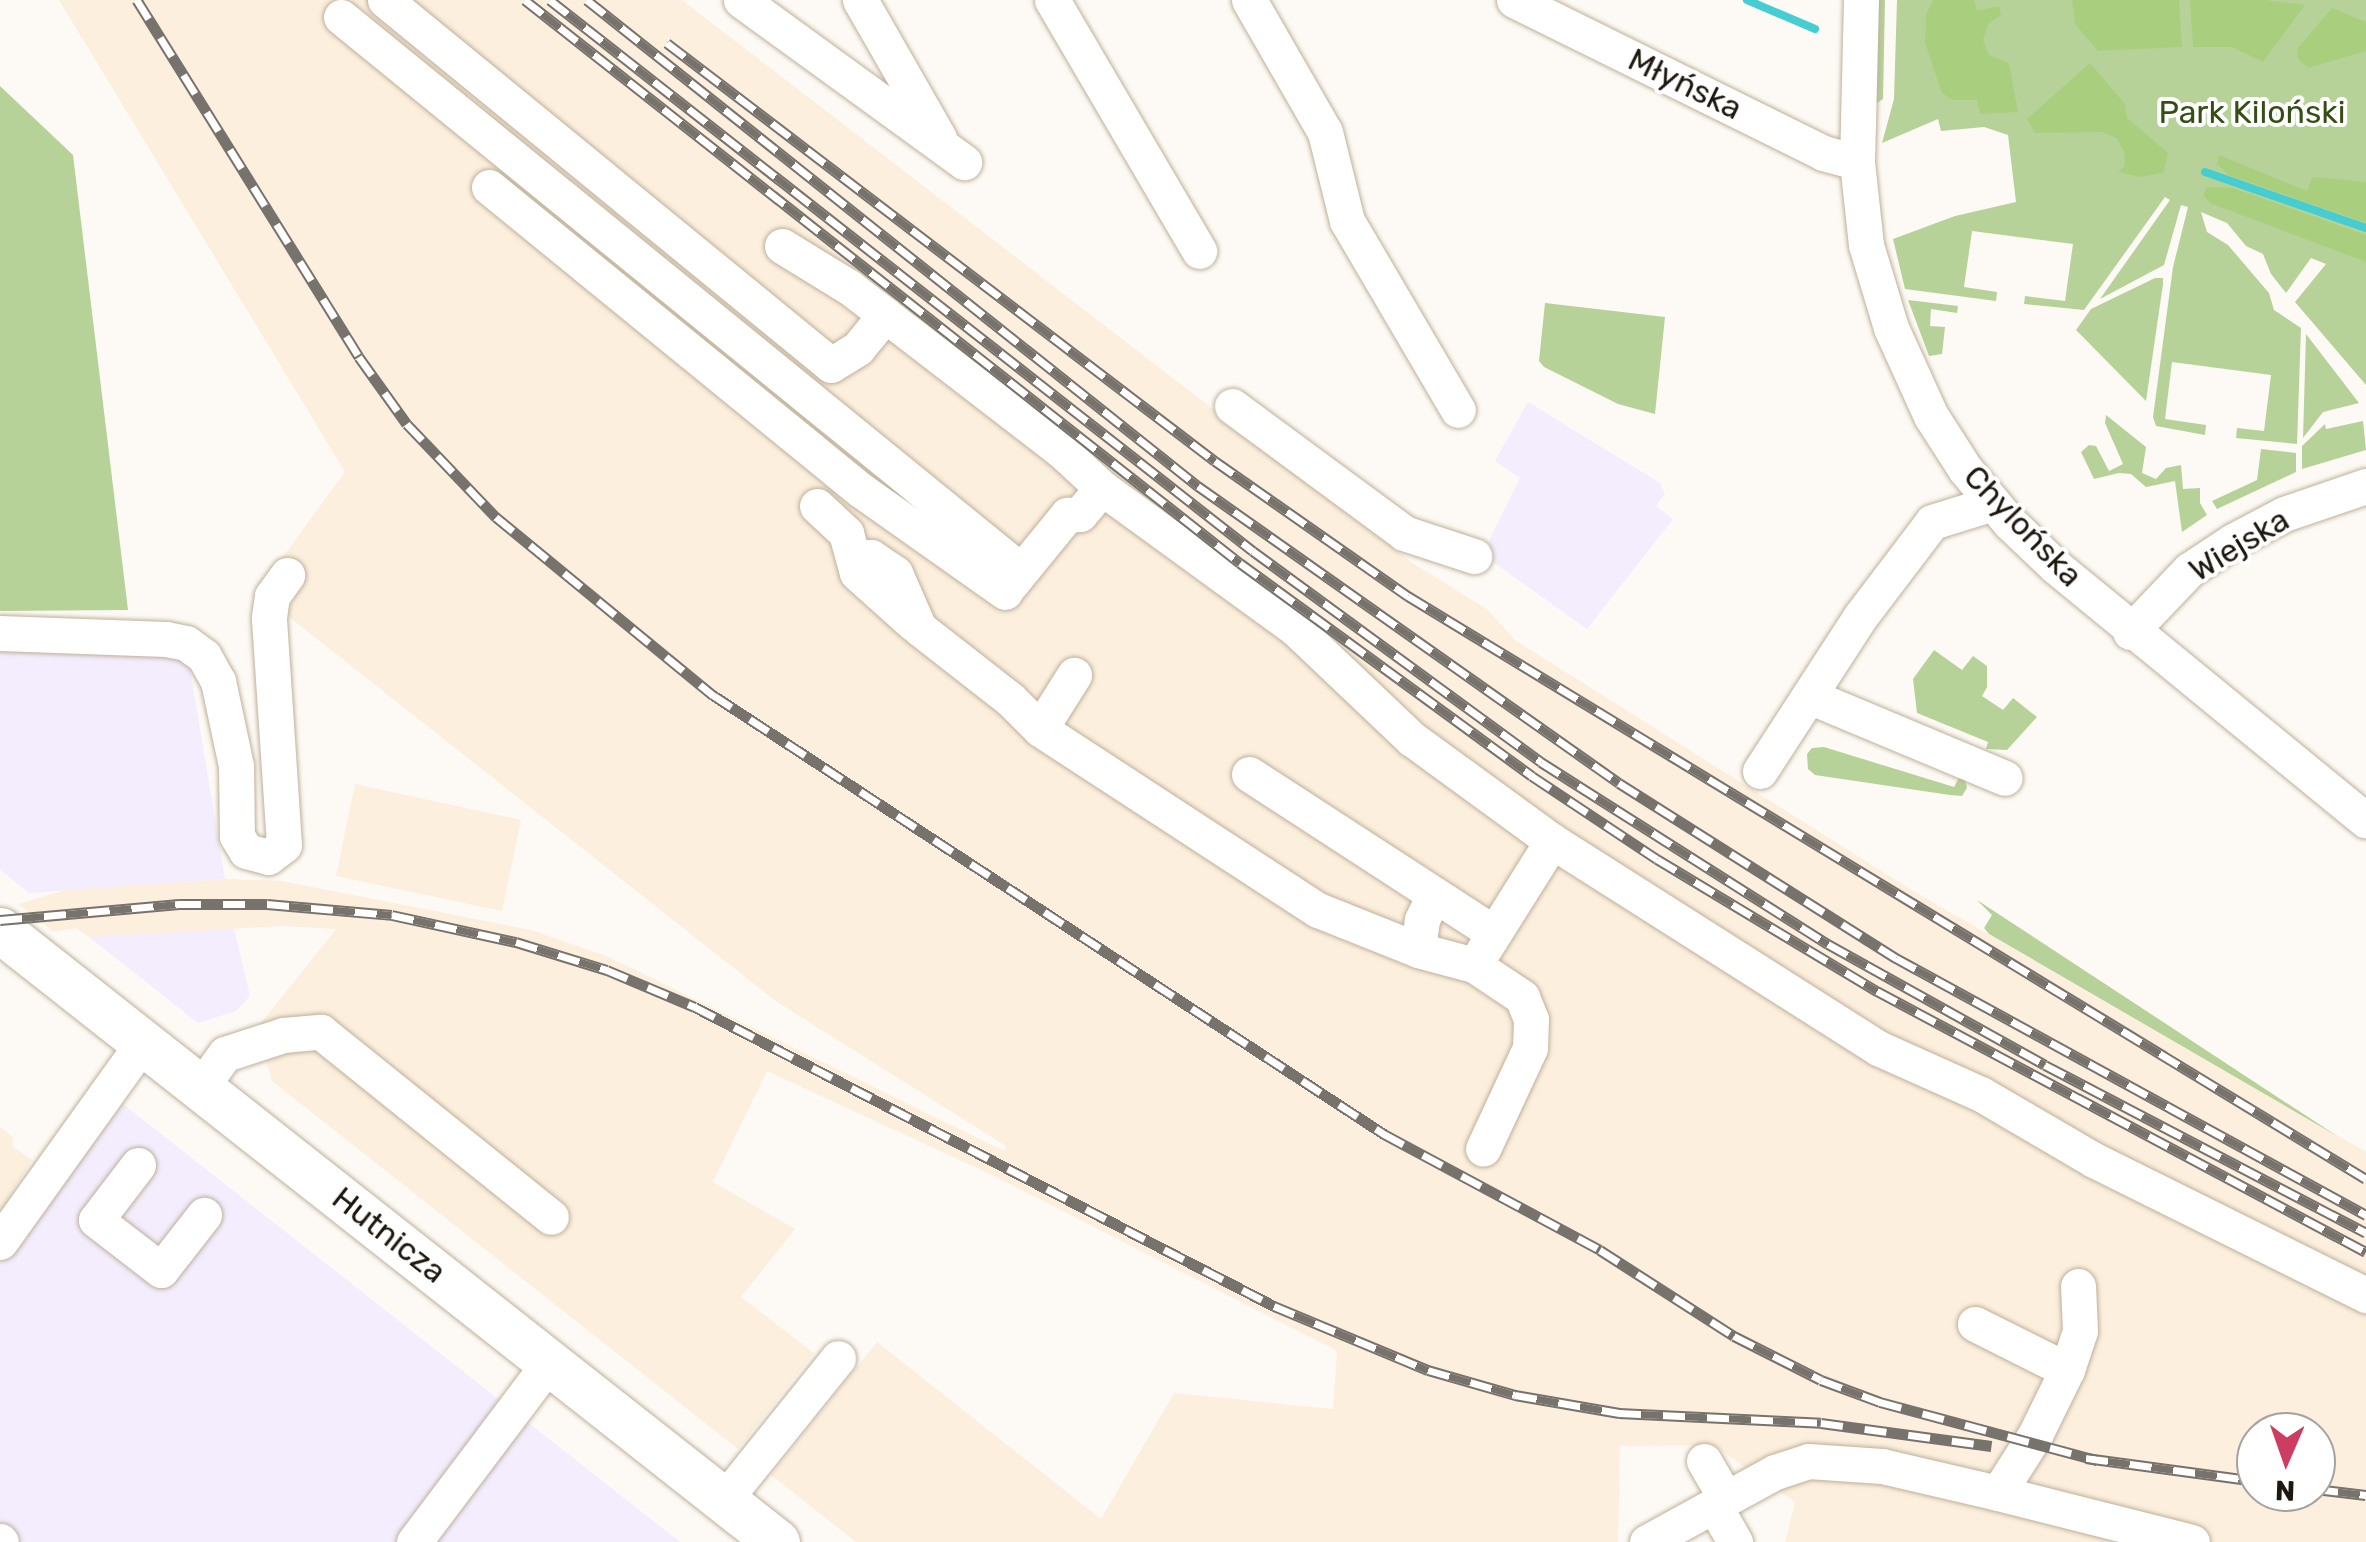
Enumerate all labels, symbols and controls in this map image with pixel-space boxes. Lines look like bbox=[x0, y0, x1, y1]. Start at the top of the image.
street label: Młyńska bbox=[1622, 40, 1748, 128]
park label: Park Kiloński bbox=[2158, 93, 2346, 131]
street label: Chylońska bbox=[1956, 457, 2090, 595]
street label: Wiejska bbox=[2182, 500, 2296, 590]
street label: Hutnicza bbox=[325, 1179, 453, 1291]
north arrow bbox=[2236, 1412, 2336, 1512]
text: N bbox=[2274, 1474, 2296, 1507]

